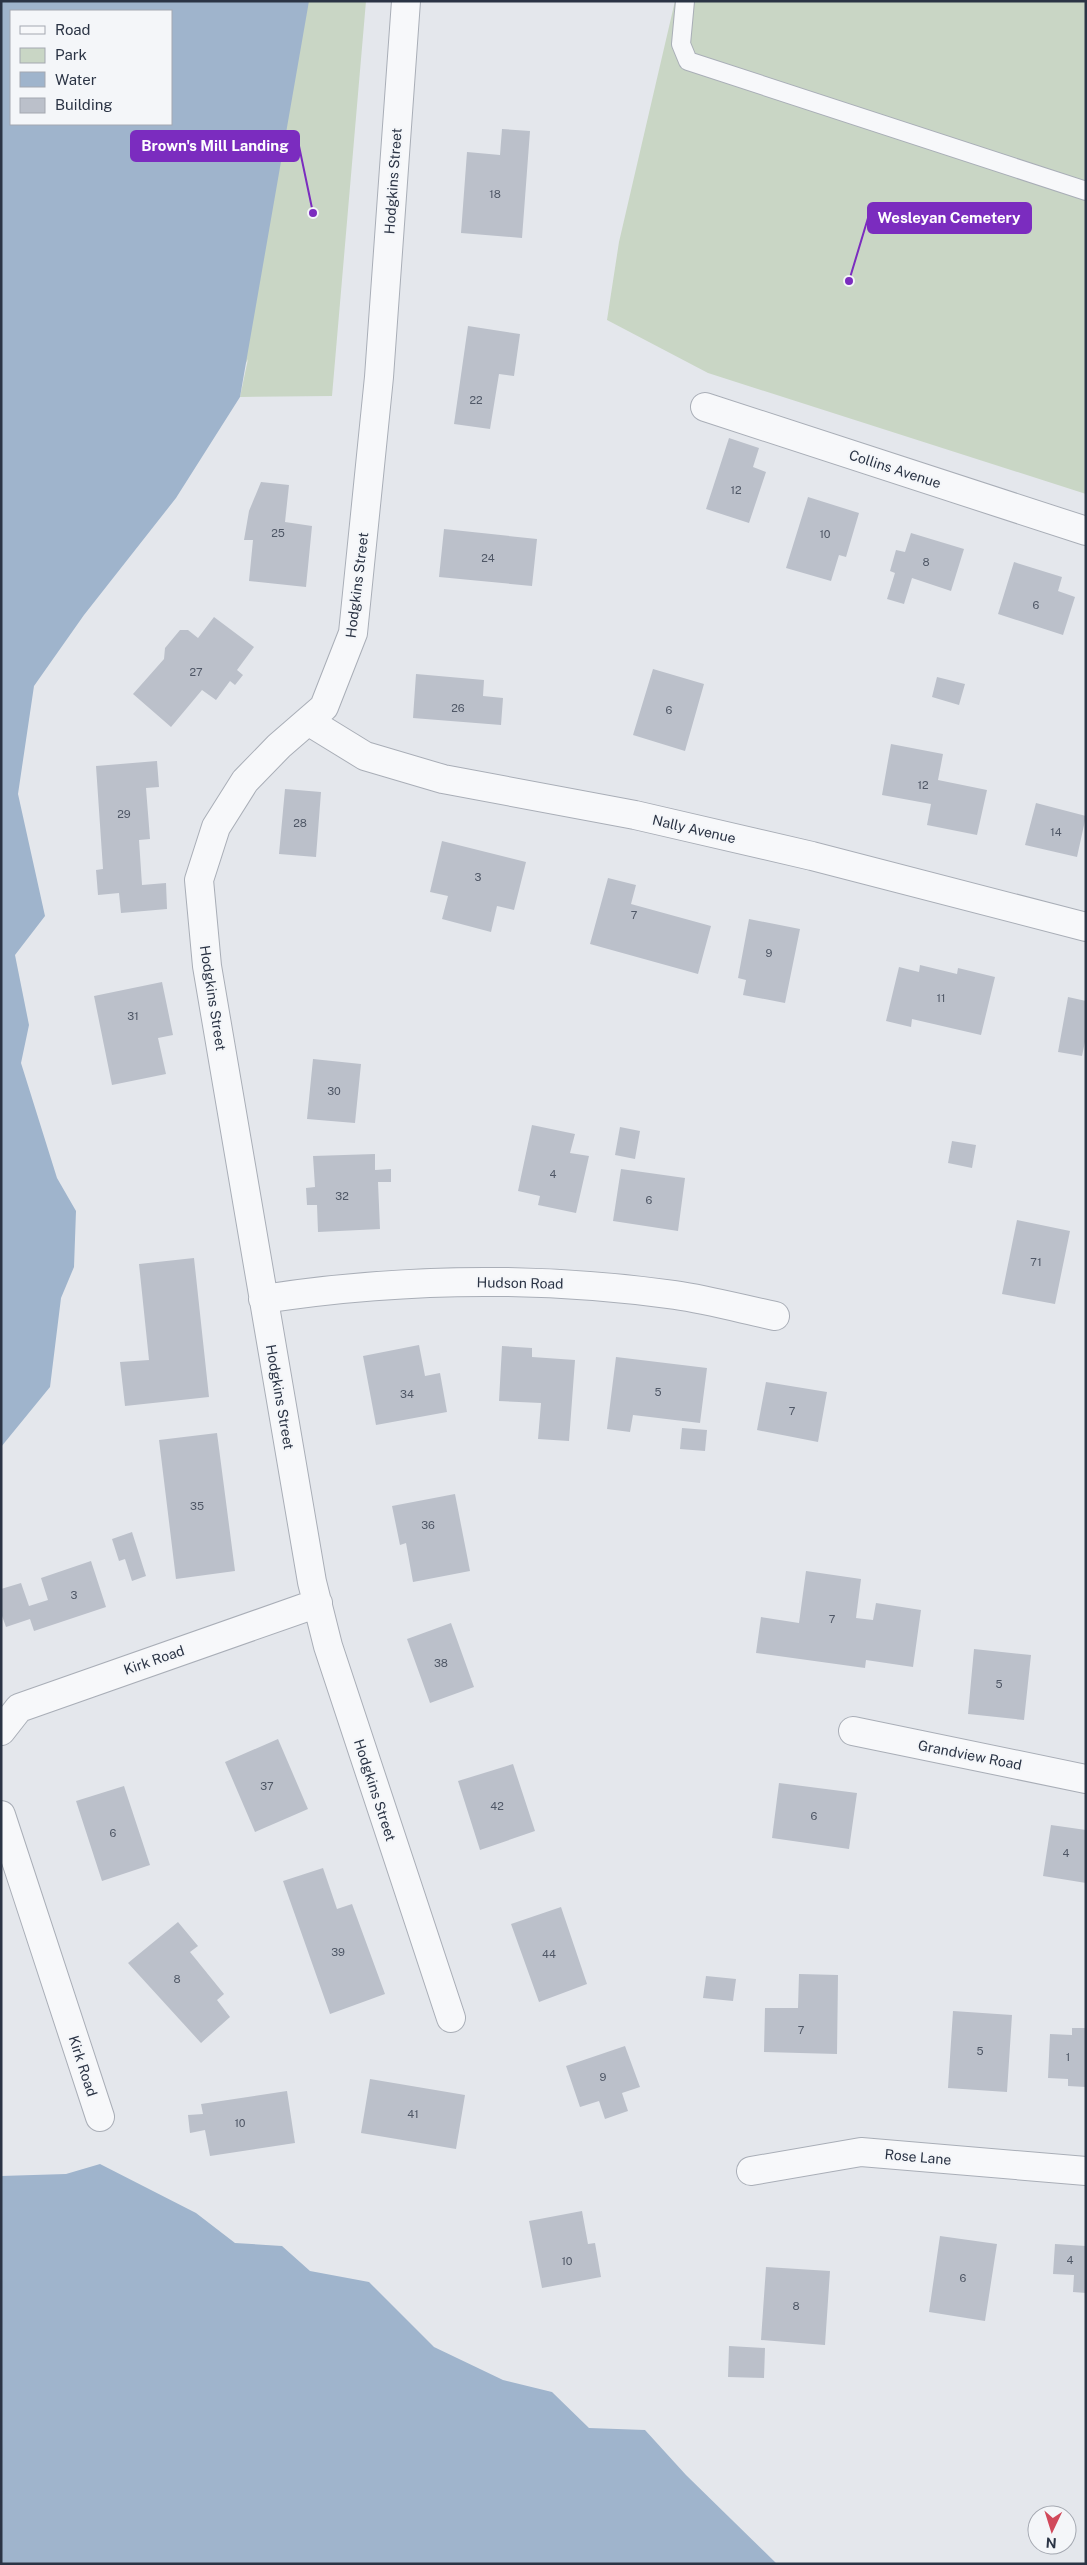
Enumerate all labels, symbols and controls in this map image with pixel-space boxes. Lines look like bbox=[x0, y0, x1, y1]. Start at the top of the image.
legend bbox=[10, 10, 172, 125]
text: Road bbox=[55, 21, 91, 38]
text: Park bbox=[55, 46, 87, 63]
text: Water bbox=[55, 71, 97, 88]
text: Building bbox=[55, 96, 113, 113]
street label: Hodgkins Street bbox=[381, 127, 405, 235]
callout: Brown's Mill Landing bbox=[131, 131, 299, 161]
text: Brown's Mill Landing bbox=[141, 137, 289, 154]
house number: 18 bbox=[489, 188, 501, 200]
callout: Wesleyan Cemetery bbox=[868, 203, 1031, 233]
text: Wesleyan Cemetery bbox=[878, 209, 1021, 226]
house number: 22 bbox=[469, 394, 483, 406]
street label: Collins Avenue bbox=[847, 447, 943, 491]
house number: 12 bbox=[730, 484, 742, 496]
house number: 25 bbox=[271, 527, 285, 539]
house number: 10 bbox=[819, 528, 831, 540]
street label: Hodgkins Street bbox=[343, 531, 371, 639]
house number: 24 bbox=[481, 552, 495, 564]
house number: 8 bbox=[922, 556, 930, 568]
house number: 6 bbox=[1033, 599, 1040, 611]
house number: 27 bbox=[189, 666, 203, 678]
house number: 26 bbox=[451, 702, 465, 714]
house number: 6 bbox=[666, 704, 673, 716]
house number: 12 bbox=[917, 779, 929, 791]
house number: 29 bbox=[117, 808, 131, 820]
street label: Nally Avenue bbox=[651, 812, 737, 846]
house number: 28 bbox=[293, 817, 307, 829]
house number: 14 bbox=[1050, 826, 1062, 838]
house number: 3 bbox=[475, 871, 482, 883]
house number: 7 bbox=[631, 909, 638, 921]
street label: Hodgkins Street bbox=[197, 944, 229, 1052]
house number: 9 bbox=[766, 947, 773, 959]
house number: 11 bbox=[937, 992, 945, 1004]
house number: 31 bbox=[127, 1010, 139, 1022]
house number: 30 bbox=[327, 1085, 341, 1097]
house number: 4 bbox=[550, 1168, 557, 1180]
house number: 32 bbox=[335, 1190, 349, 1202]
house number: 6 bbox=[646, 1194, 653, 1206]
house number: 71 bbox=[1030, 1256, 1042, 1268]
street label: Hudson Road bbox=[476, 1274, 564, 1292]
street label: Hodgkins Street bbox=[263, 1343, 297, 1451]
house number: 5 bbox=[654, 1386, 662, 1398]
house number: 34 bbox=[400, 1388, 414, 1400]
house number: 7 bbox=[789, 1405, 796, 1417]
house number: 35 bbox=[190, 1500, 204, 1512]
house number: 36 bbox=[421, 1519, 435, 1531]
house number: 3 bbox=[71, 1589, 78, 1601]
house number: 7 bbox=[829, 1613, 836, 1625]
street label: Kirk Road bbox=[122, 1642, 186, 1678]
house number: 38 bbox=[434, 1657, 448, 1669]
house number: 5 bbox=[995, 1678, 1003, 1690]
street label: Hodgkins Street bbox=[351, 1737, 399, 1843]
street label: Grandview Road bbox=[917, 1737, 1023, 1773]
house number: 37 bbox=[260, 1780, 274, 1792]
house number: 42 bbox=[490, 1800, 504, 1812]
house number: 6 bbox=[811, 1810, 818, 1822]
house number: 6 bbox=[110, 1827, 117, 1839]
house number: 4 bbox=[1063, 1847, 1070, 1859]
house number: 39 bbox=[331, 1946, 345, 1958]
house number: 44 bbox=[542, 1948, 556, 1960]
house number: 8 bbox=[173, 1973, 181, 1985]
house number: 7 bbox=[798, 2024, 805, 2036]
street label: Kirk Road bbox=[66, 2034, 100, 2098]
house number: 5 bbox=[976, 2045, 984, 2057]
house number: 1 bbox=[1066, 2051, 1070, 2063]
house number: 9 bbox=[600, 2071, 607, 2083]
house number: 41 bbox=[407, 2108, 419, 2120]
house number: 10 bbox=[234, 2117, 246, 2129]
street label: Rose Lane bbox=[884, 2146, 952, 2168]
house number: 4 bbox=[1067, 2254, 1074, 2266]
house number: 10 bbox=[561, 2255, 573, 2267]
house number: 6 bbox=[960, 2272, 967, 2284]
house number: 8 bbox=[792, 2300, 800, 2312]
north arrow bbox=[1027, 2505, 1077, 2555]
text: N bbox=[1045, 2535, 1057, 2551]

